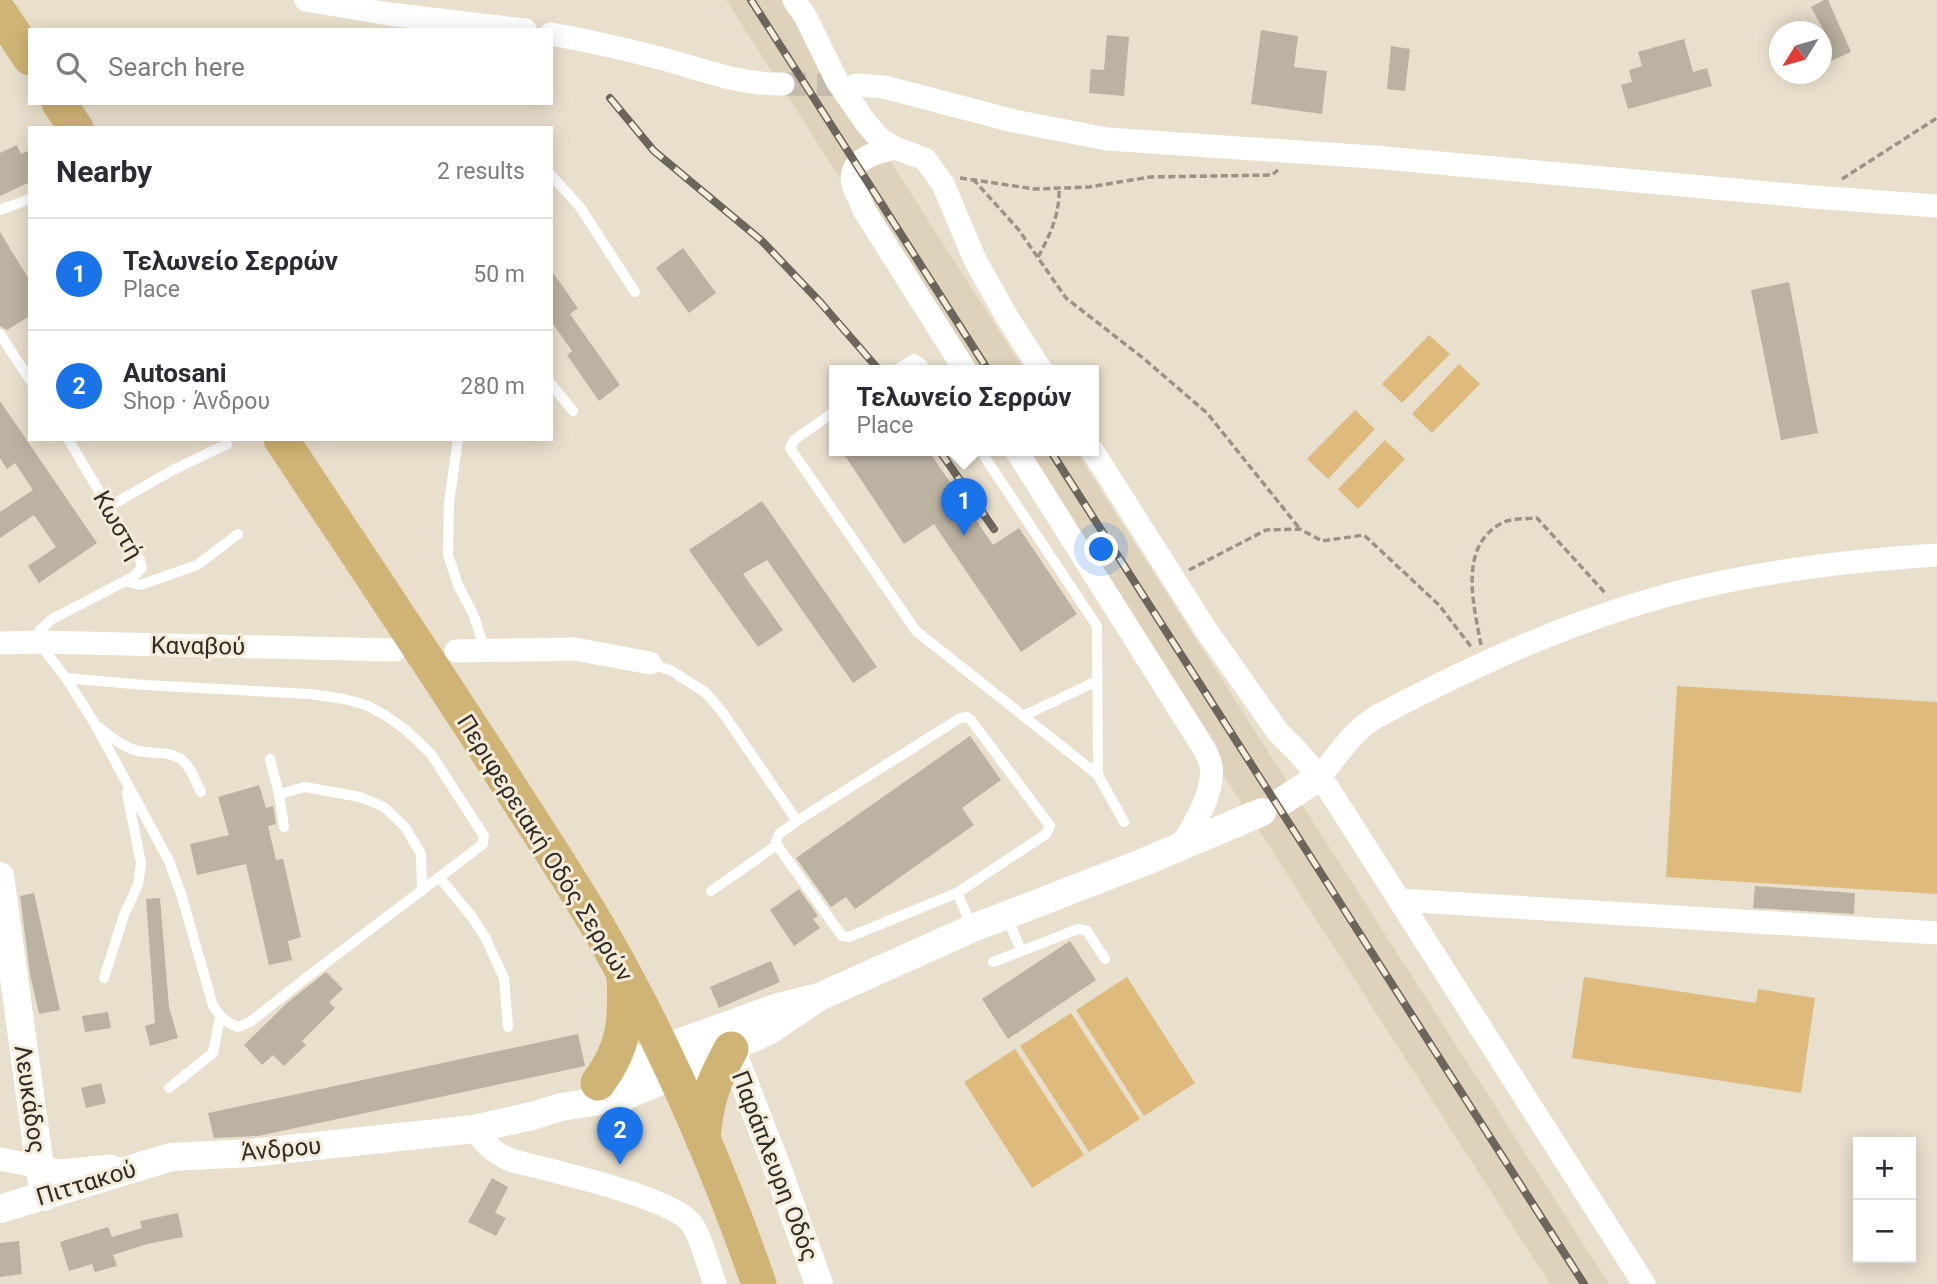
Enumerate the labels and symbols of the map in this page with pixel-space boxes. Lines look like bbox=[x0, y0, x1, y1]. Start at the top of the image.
north arrow bbox=[1769, 21, 1832, 84]
pin: 1 bbox=[941, 478, 987, 536]
street label: Κωστή bbox=[87, 486, 149, 564]
your location bbox=[1084, 532, 1118, 566]
street label: Καναβού bbox=[151, 631, 245, 661]
street label: Περιφερειακή Οδός Σερρών bbox=[451, 709, 639, 987]
street label: Λευκάδος bbox=[9, 1043, 51, 1155]
street label: Παράπλευρη Οδός bbox=[726, 1067, 824, 1265]
pin: 2 bbox=[597, 1107, 643, 1165]
street label: Άνδρου bbox=[240, 1132, 322, 1166]
street label: Πιττακού bbox=[33, 1155, 139, 1211]

